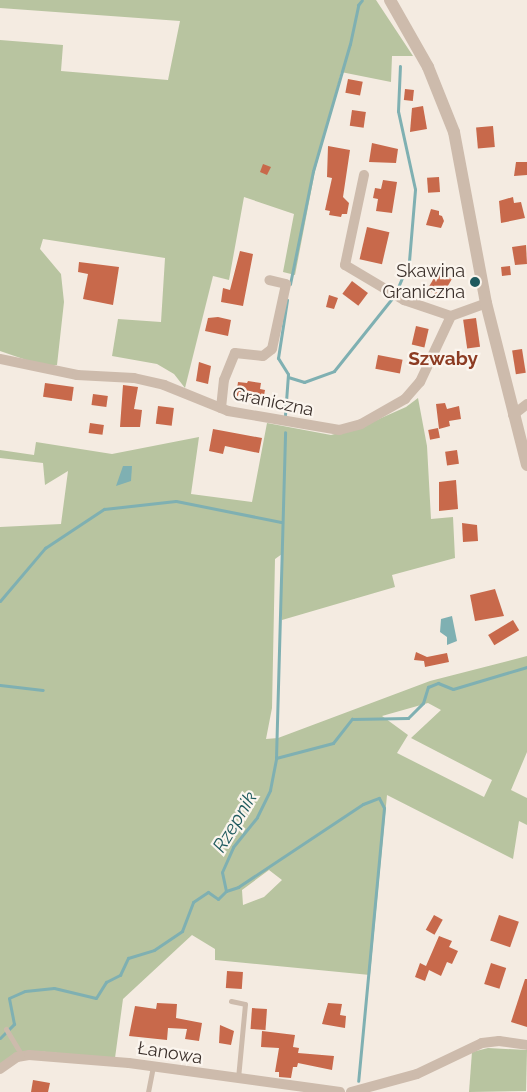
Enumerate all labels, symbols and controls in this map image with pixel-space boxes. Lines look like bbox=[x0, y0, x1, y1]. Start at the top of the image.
place label: Skawina Graniczna bbox=[383, 261, 465, 304]
marker: Skawina Graniczna bbox=[469, 276, 481, 288]
district label: Szwaby bbox=[408, 348, 478, 370]
street label: Graniczna bbox=[230, 383, 316, 421]
water label: Rzepnik bbox=[208, 787, 262, 857]
street label: Łanowa bbox=[136, 1037, 204, 1069]

